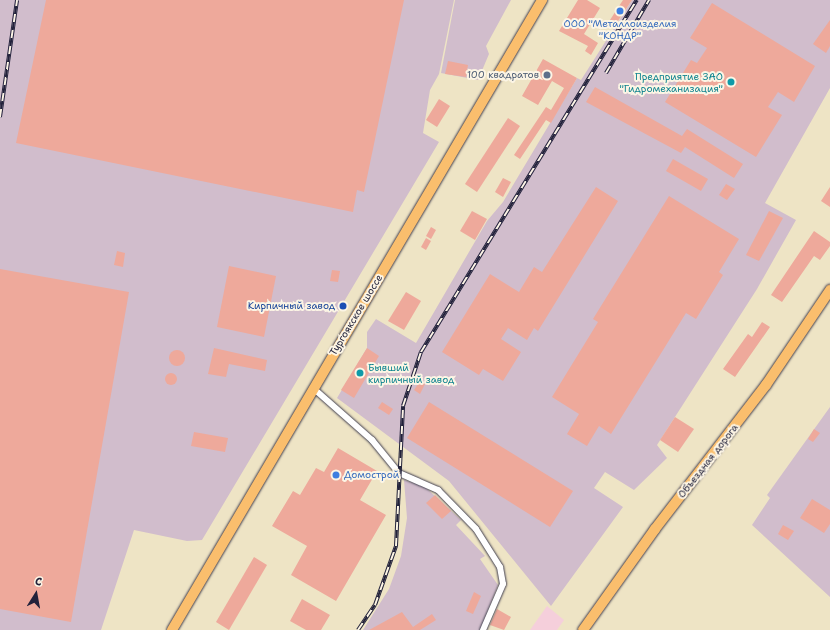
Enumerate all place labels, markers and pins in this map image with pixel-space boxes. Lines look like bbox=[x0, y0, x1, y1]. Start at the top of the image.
marker: ООО "Металлоизделия "КОНДР" bbox=[615, 6, 625, 16]
place label: ООО "Металлоизделия "КОНДР" bbox=[564, 17, 676, 40]
place label: 100 квадратов bbox=[467, 69, 539, 81]
marker: 100 квадратов bbox=[542, 70, 552, 80]
place label: Предприятие ЗАО "Гидромеханизация" bbox=[619, 70, 723, 94]
marker: Предприятие ЗАО "Гидромеханизация" bbox=[726, 77, 736, 87]
place label: Кирпичный завод bbox=[248, 300, 335, 312]
marker: Кирпичный завод bbox=[338, 301, 348, 311]
place label: Бывший кирпичный завод bbox=[368, 361, 454, 384]
marker: Бывший кирпичный завод bbox=[355, 368, 365, 378]
place label: Домострой bbox=[344, 469, 399, 481]
marker: Домострой bbox=[331, 470, 341, 480]

